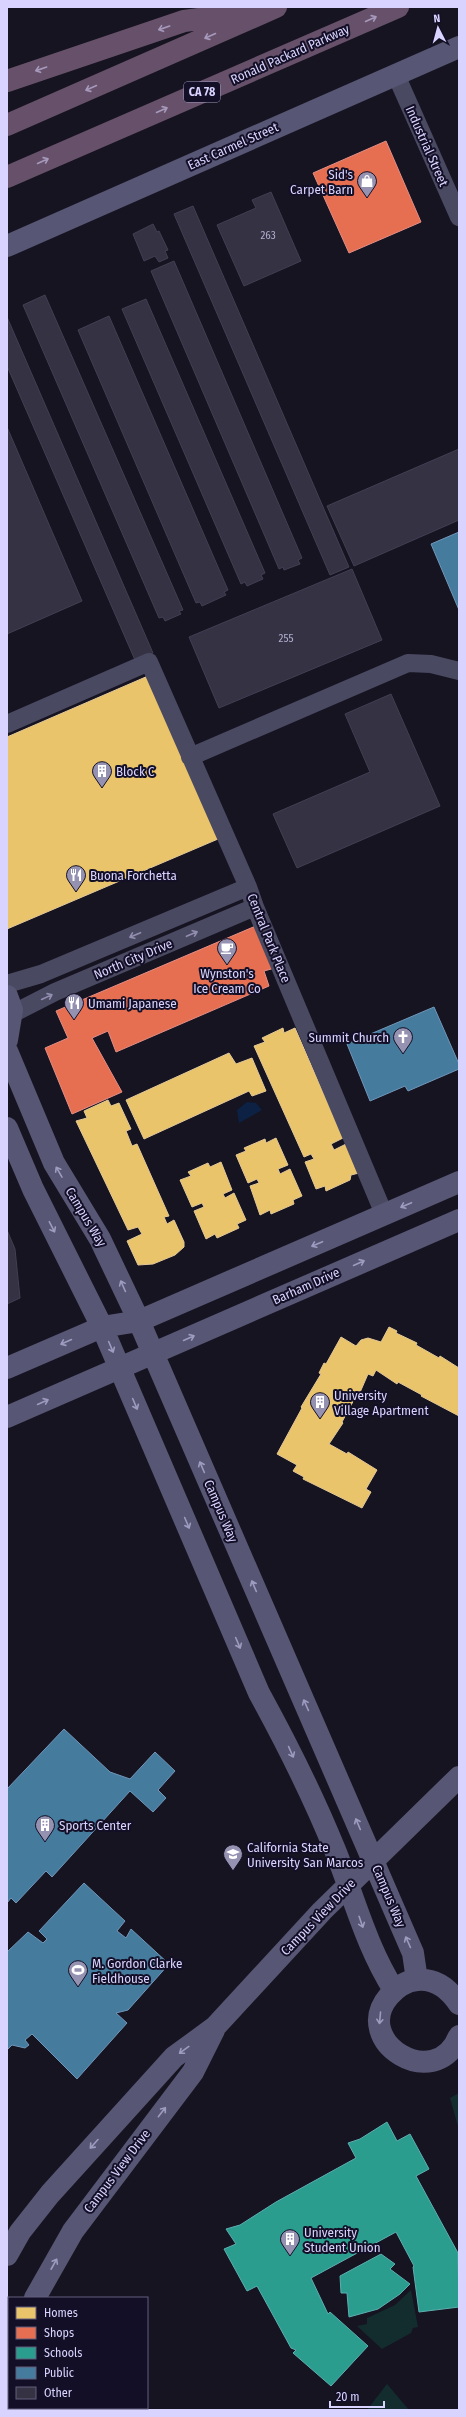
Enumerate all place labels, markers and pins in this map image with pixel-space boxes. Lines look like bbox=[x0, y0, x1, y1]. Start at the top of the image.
place label: Sid's Carpet Barn bbox=[290, 167, 353, 197]
shop icon: Sid's Carpet Barn bbox=[356, 170, 378, 198]
building icon: Block C bbox=[91, 760, 113, 788]
place label: Block C bbox=[116, 764, 155, 779]
restaurant icon: Buona Forchetta bbox=[65, 864, 87, 892]
place label: Buona Forchetta bbox=[90, 868, 177, 883]
cafe icon: Wynston's Ice Cream Co bbox=[216, 937, 238, 965]
place label: Wynston's Ice Cream Co bbox=[193, 966, 261, 996]
restaurant icon: Umami Japanese bbox=[63, 992, 85, 1020]
place label: Umami Japanese bbox=[88, 996, 177, 1011]
church icon: Summit Church bbox=[392, 1026, 414, 1054]
place label: Summit Church bbox=[308, 1030, 389, 1045]
place label: University Village Apartment bbox=[334, 1388, 429, 1418]
building icon: University Village Apartment bbox=[309, 1391, 331, 1419]
building icon: Sports Center bbox=[34, 1814, 56, 1842]
place label: Sports Center bbox=[59, 1818, 132, 1833]
place label: California State University San Marcos bbox=[247, 1840, 364, 1870]
school or university icon: California State University San Marcos bbox=[222, 1843, 244, 1871]
place label: M. Gordon Clarke Fieldhouse bbox=[92, 1956, 182, 1986]
sports icon: M. Gordon Clarke Fieldhouse bbox=[67, 1959, 89, 1987]
place label: University Student Union bbox=[304, 2225, 381, 2255]
building icon: University Student Union bbox=[279, 2228, 301, 2256]

